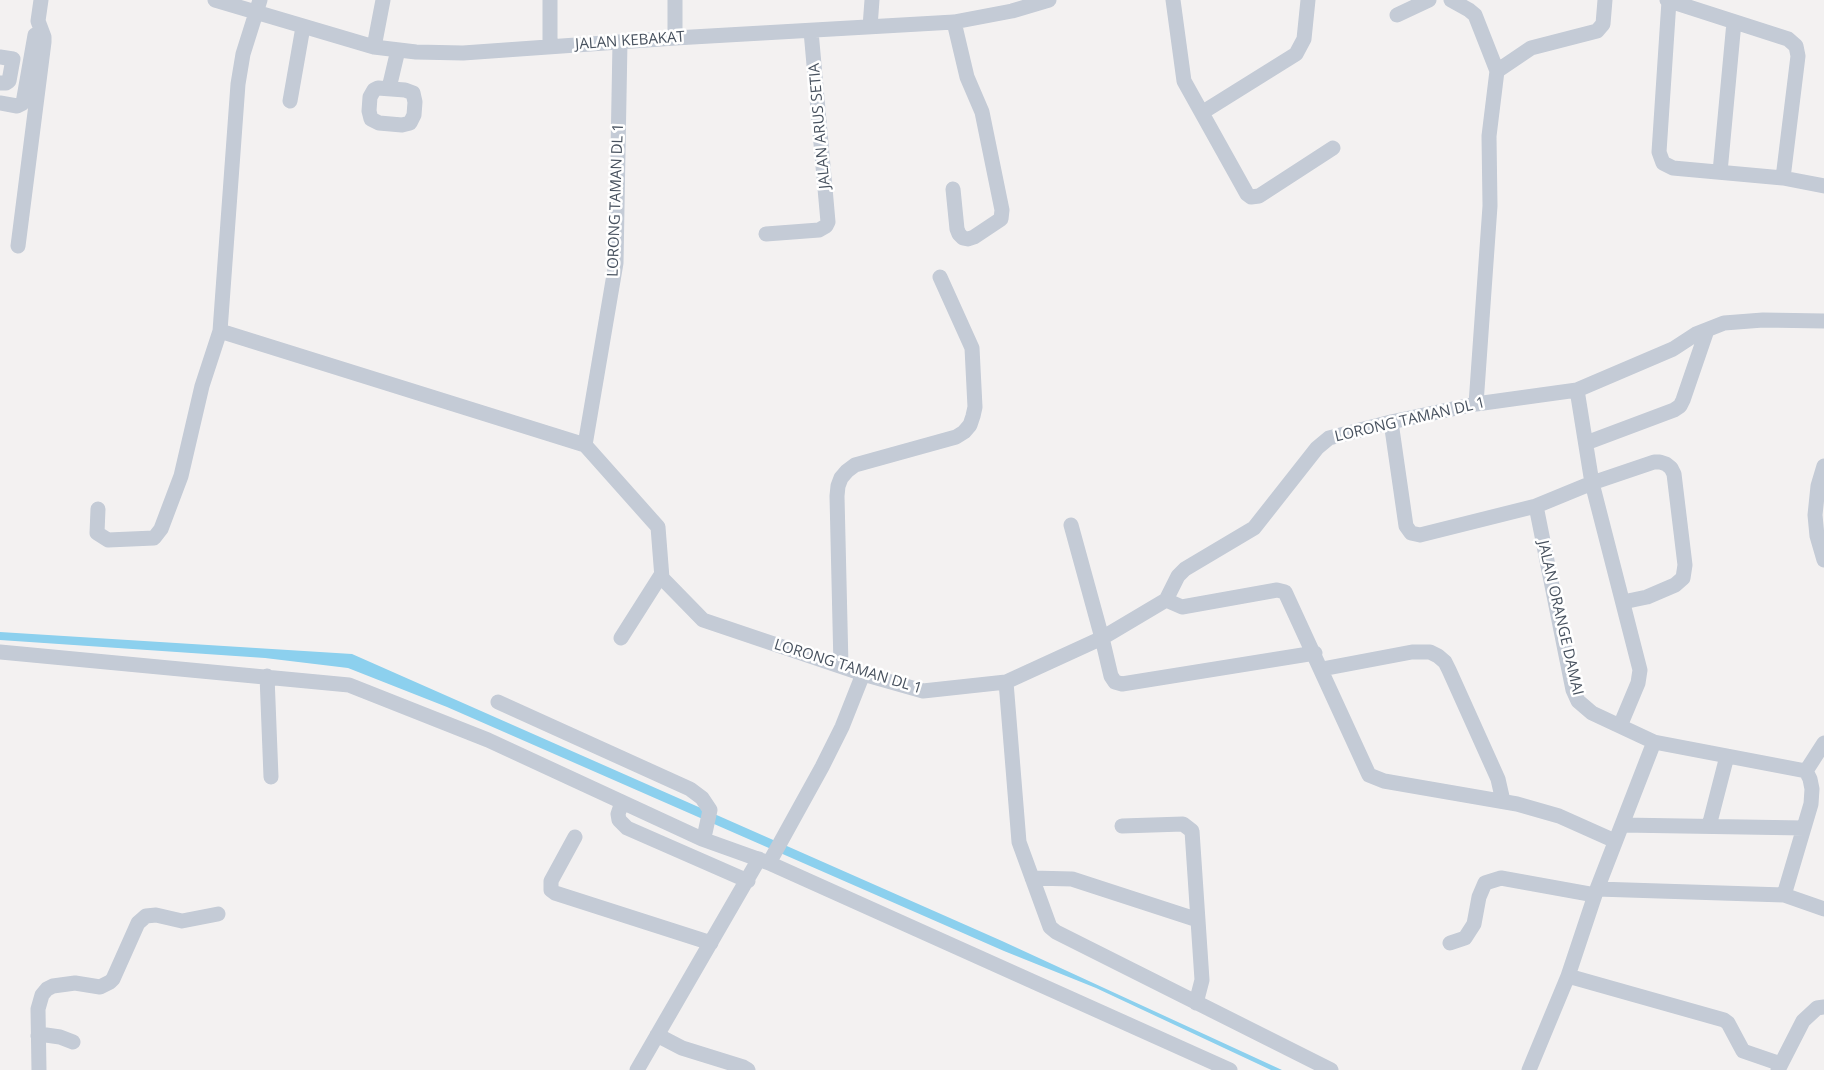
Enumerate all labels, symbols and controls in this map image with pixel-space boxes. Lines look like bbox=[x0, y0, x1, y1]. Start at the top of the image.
street label: JALAN KEBAKAT bbox=[575, 28, 685, 54]
street label: JALAN ARUS SETIA bbox=[806, 62, 834, 190]
street label: LORONG TAMAN DL 1 bbox=[604, 123, 628, 277]
street label: LORONG TAMAN DL 1 bbox=[1333, 394, 1487, 446]
street label: JALAN ORANGE DAMAI bbox=[1533, 539, 1587, 697]
street label: LORONG TAMAN DL 1 bbox=[772, 636, 924, 698]

